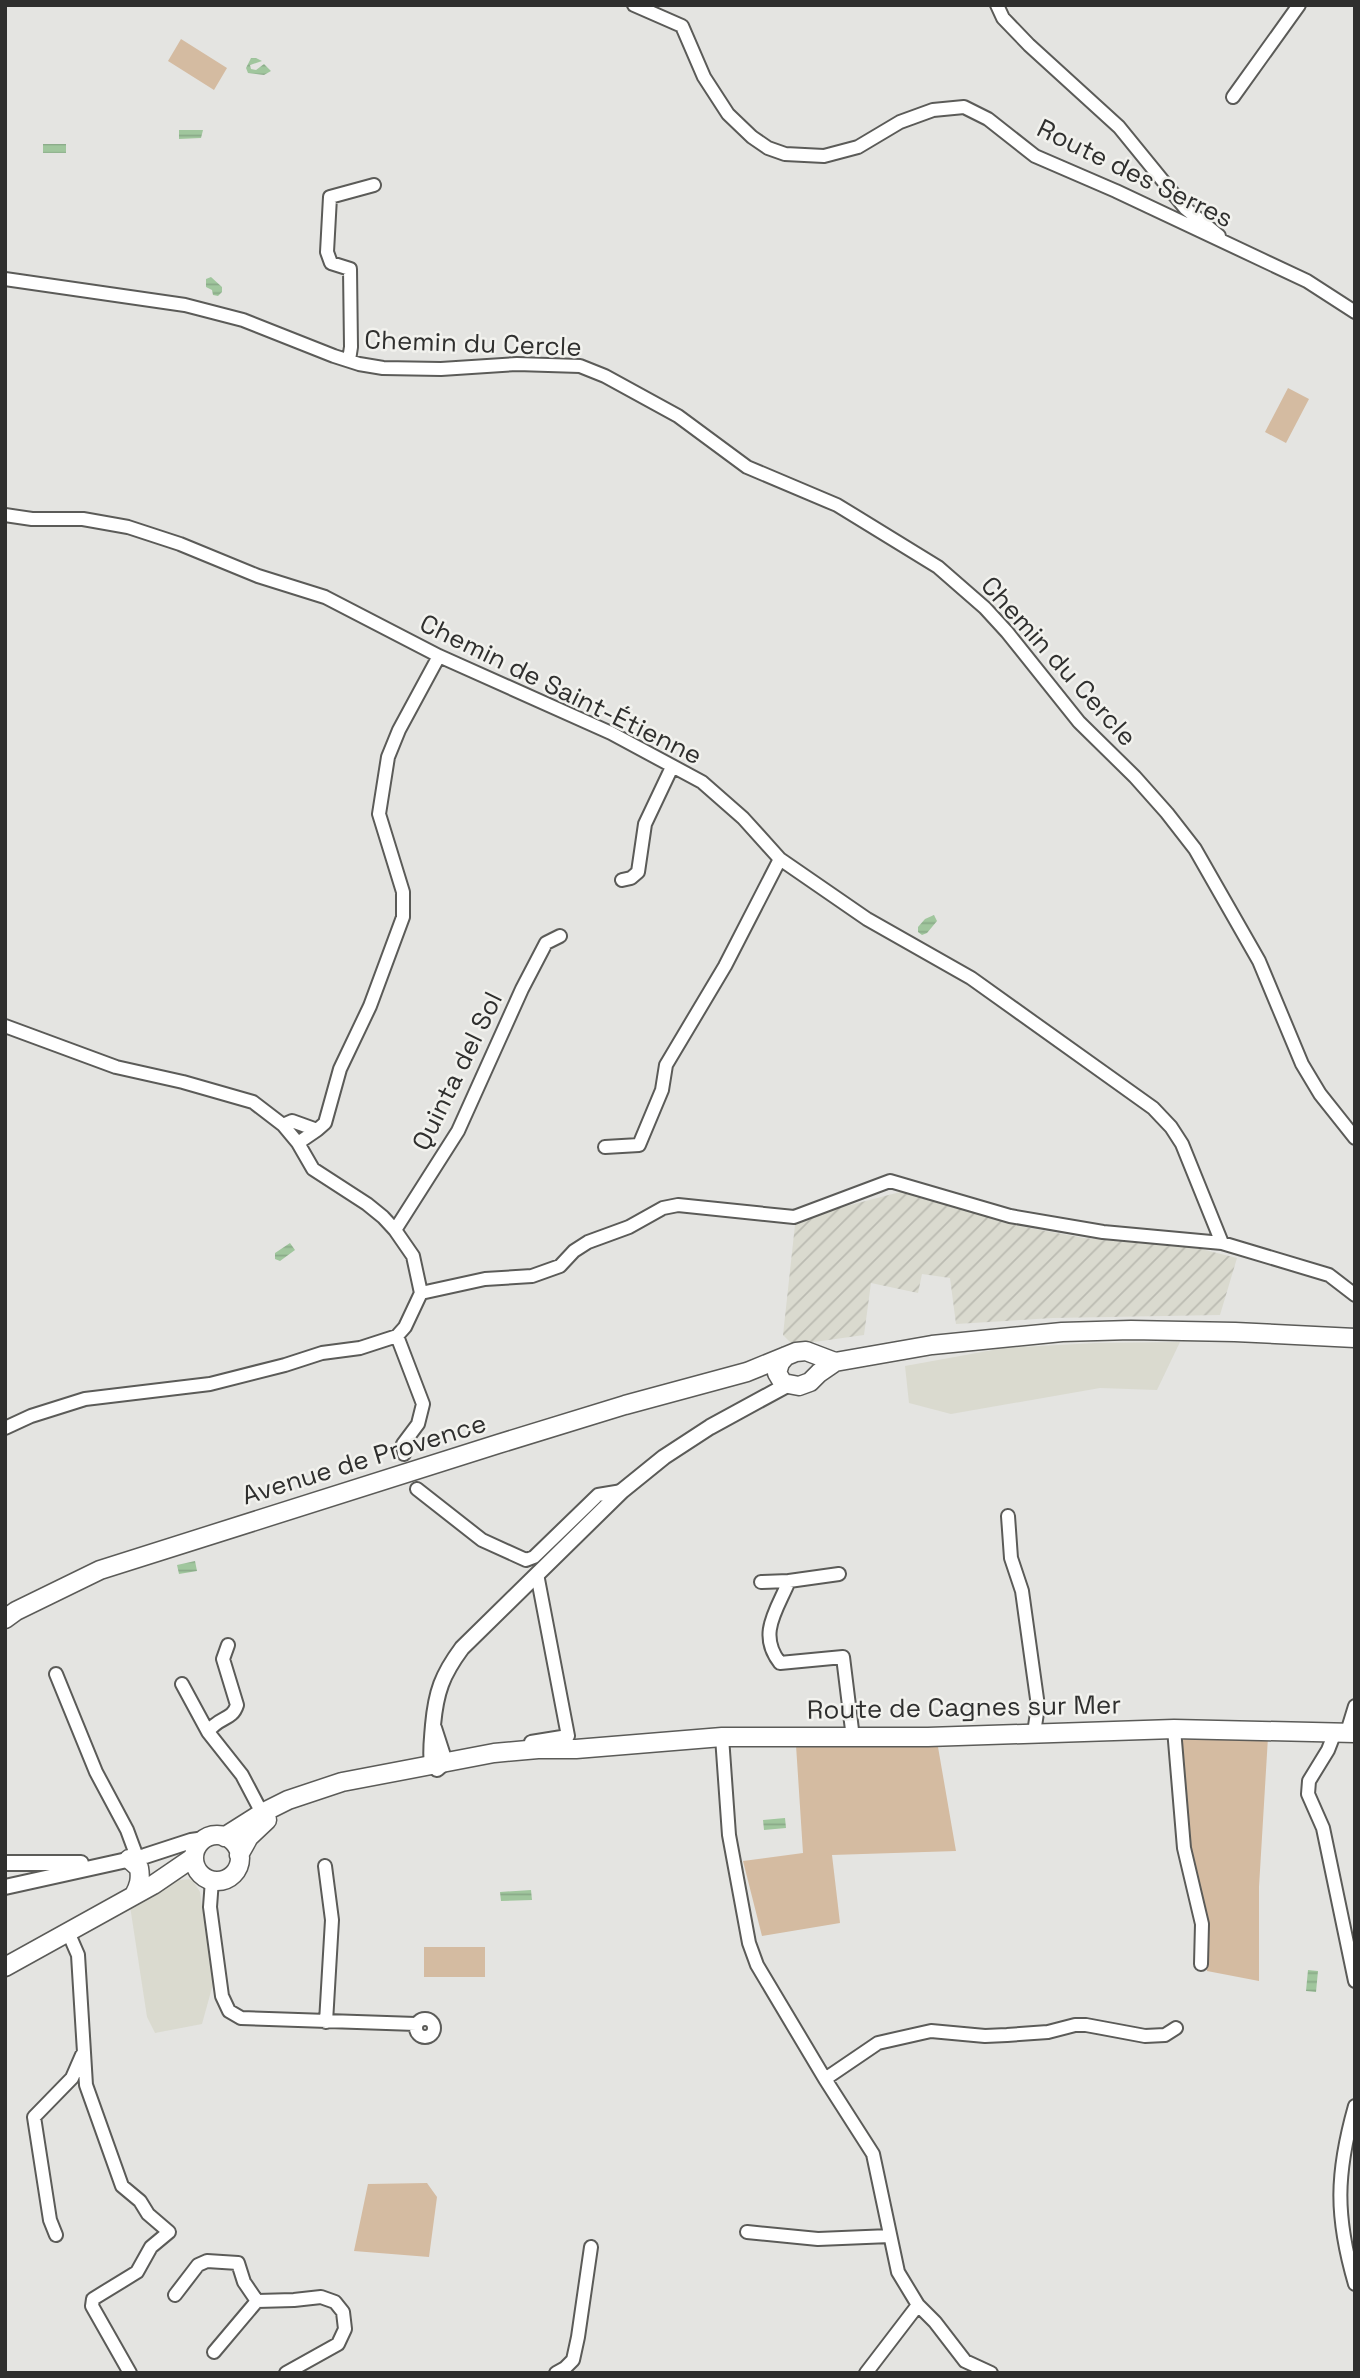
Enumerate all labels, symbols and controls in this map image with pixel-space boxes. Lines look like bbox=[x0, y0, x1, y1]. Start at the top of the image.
street label: Route des Serres bbox=[1031, 111, 1239, 235]
street label: Chemin du Cercle bbox=[364, 322, 582, 364]
street label: Chemin du Cercle bbox=[974, 569, 1144, 753]
street label: Chemin de Saint-Étienne bbox=[414, 606, 708, 772]
street label: Quinta del Sol bbox=[404, 986, 510, 1156]
street label: Avenue de Provence bbox=[238, 1406, 490, 1512]
street label: Route de Cagnes sur Mer bbox=[807, 1687, 1121, 1727]

